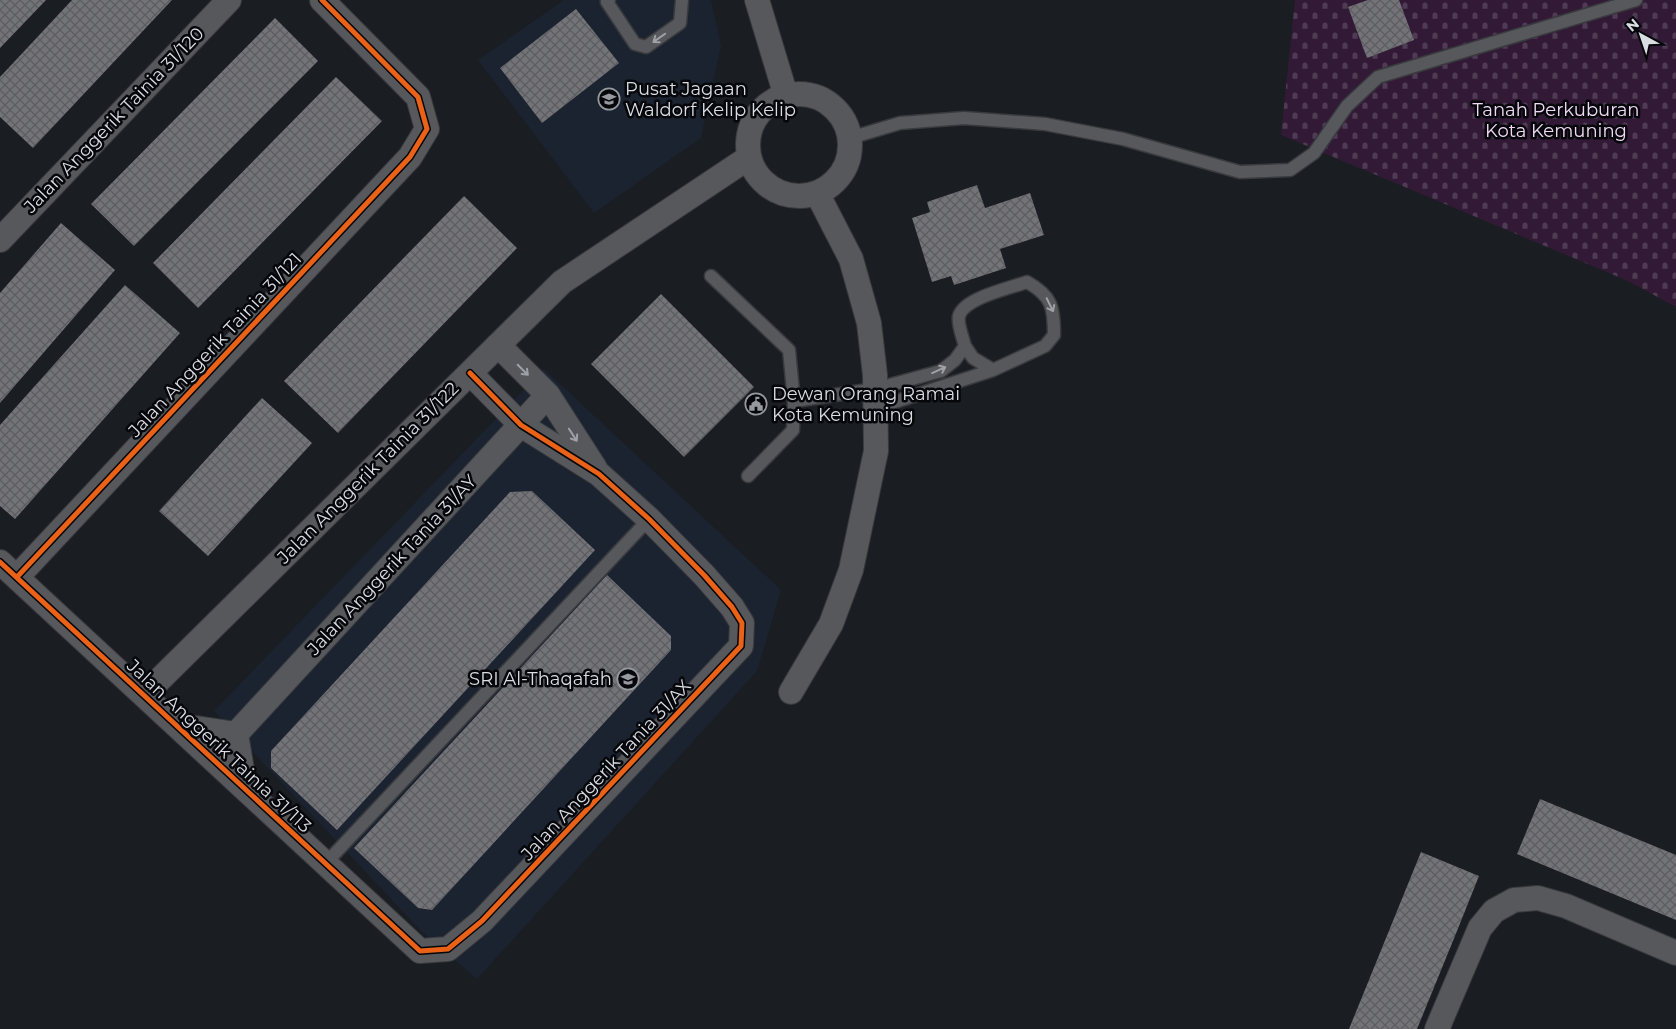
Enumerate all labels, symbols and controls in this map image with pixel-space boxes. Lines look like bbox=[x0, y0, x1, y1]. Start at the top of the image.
north arrow bbox=[1616, 10, 1666, 60]
text: N bbox=[1623, 15, 1643, 36]
street label: Jalan Anggerik Tainia 31/120 bbox=[19, 23, 209, 218]
one-way arrow bbox=[652, 32, 666, 43]
place label: Pusat Jagaan Waldorf Kelip Kelip bbox=[625, 78, 796, 121]
school or university icon: Pusat Jagaan Waldorf Kelip Kelip bbox=[597, 87, 621, 111]
park label: Tanah Perkuburan Kota Kemuning bbox=[1472, 99, 1640, 142]
street label: Jalan Anggerik Tainia 31/121 bbox=[123, 248, 306, 442]
one-way arrow bbox=[1046, 297, 1055, 312]
one-way arrow bbox=[516, 364, 528, 376]
one-way arrow bbox=[931, 364, 946, 374]
street label: Jalan Anggerik Tainia 31/122 bbox=[272, 378, 463, 569]
place label: Dewan Orang Ramai Kota Kemuning bbox=[772, 383, 960, 426]
public building icon: Dewan Orang Ramai Kota Kemuning bbox=[744, 392, 768, 416]
one-way arrow bbox=[568, 427, 578, 441]
street label: Jalan Anggerik Tania 31/AY bbox=[302, 470, 482, 660]
street label: Jalan Anggerik Tainia 31/113 bbox=[122, 654, 316, 837]
school or university icon: SRI Al-Thaqafah bbox=[616, 667, 640, 691]
place label: SRI Al-Thaqafah bbox=[469, 668, 612, 690]
street label: Jalan Anggerik Tania 31/AX bbox=[516, 675, 696, 866]

